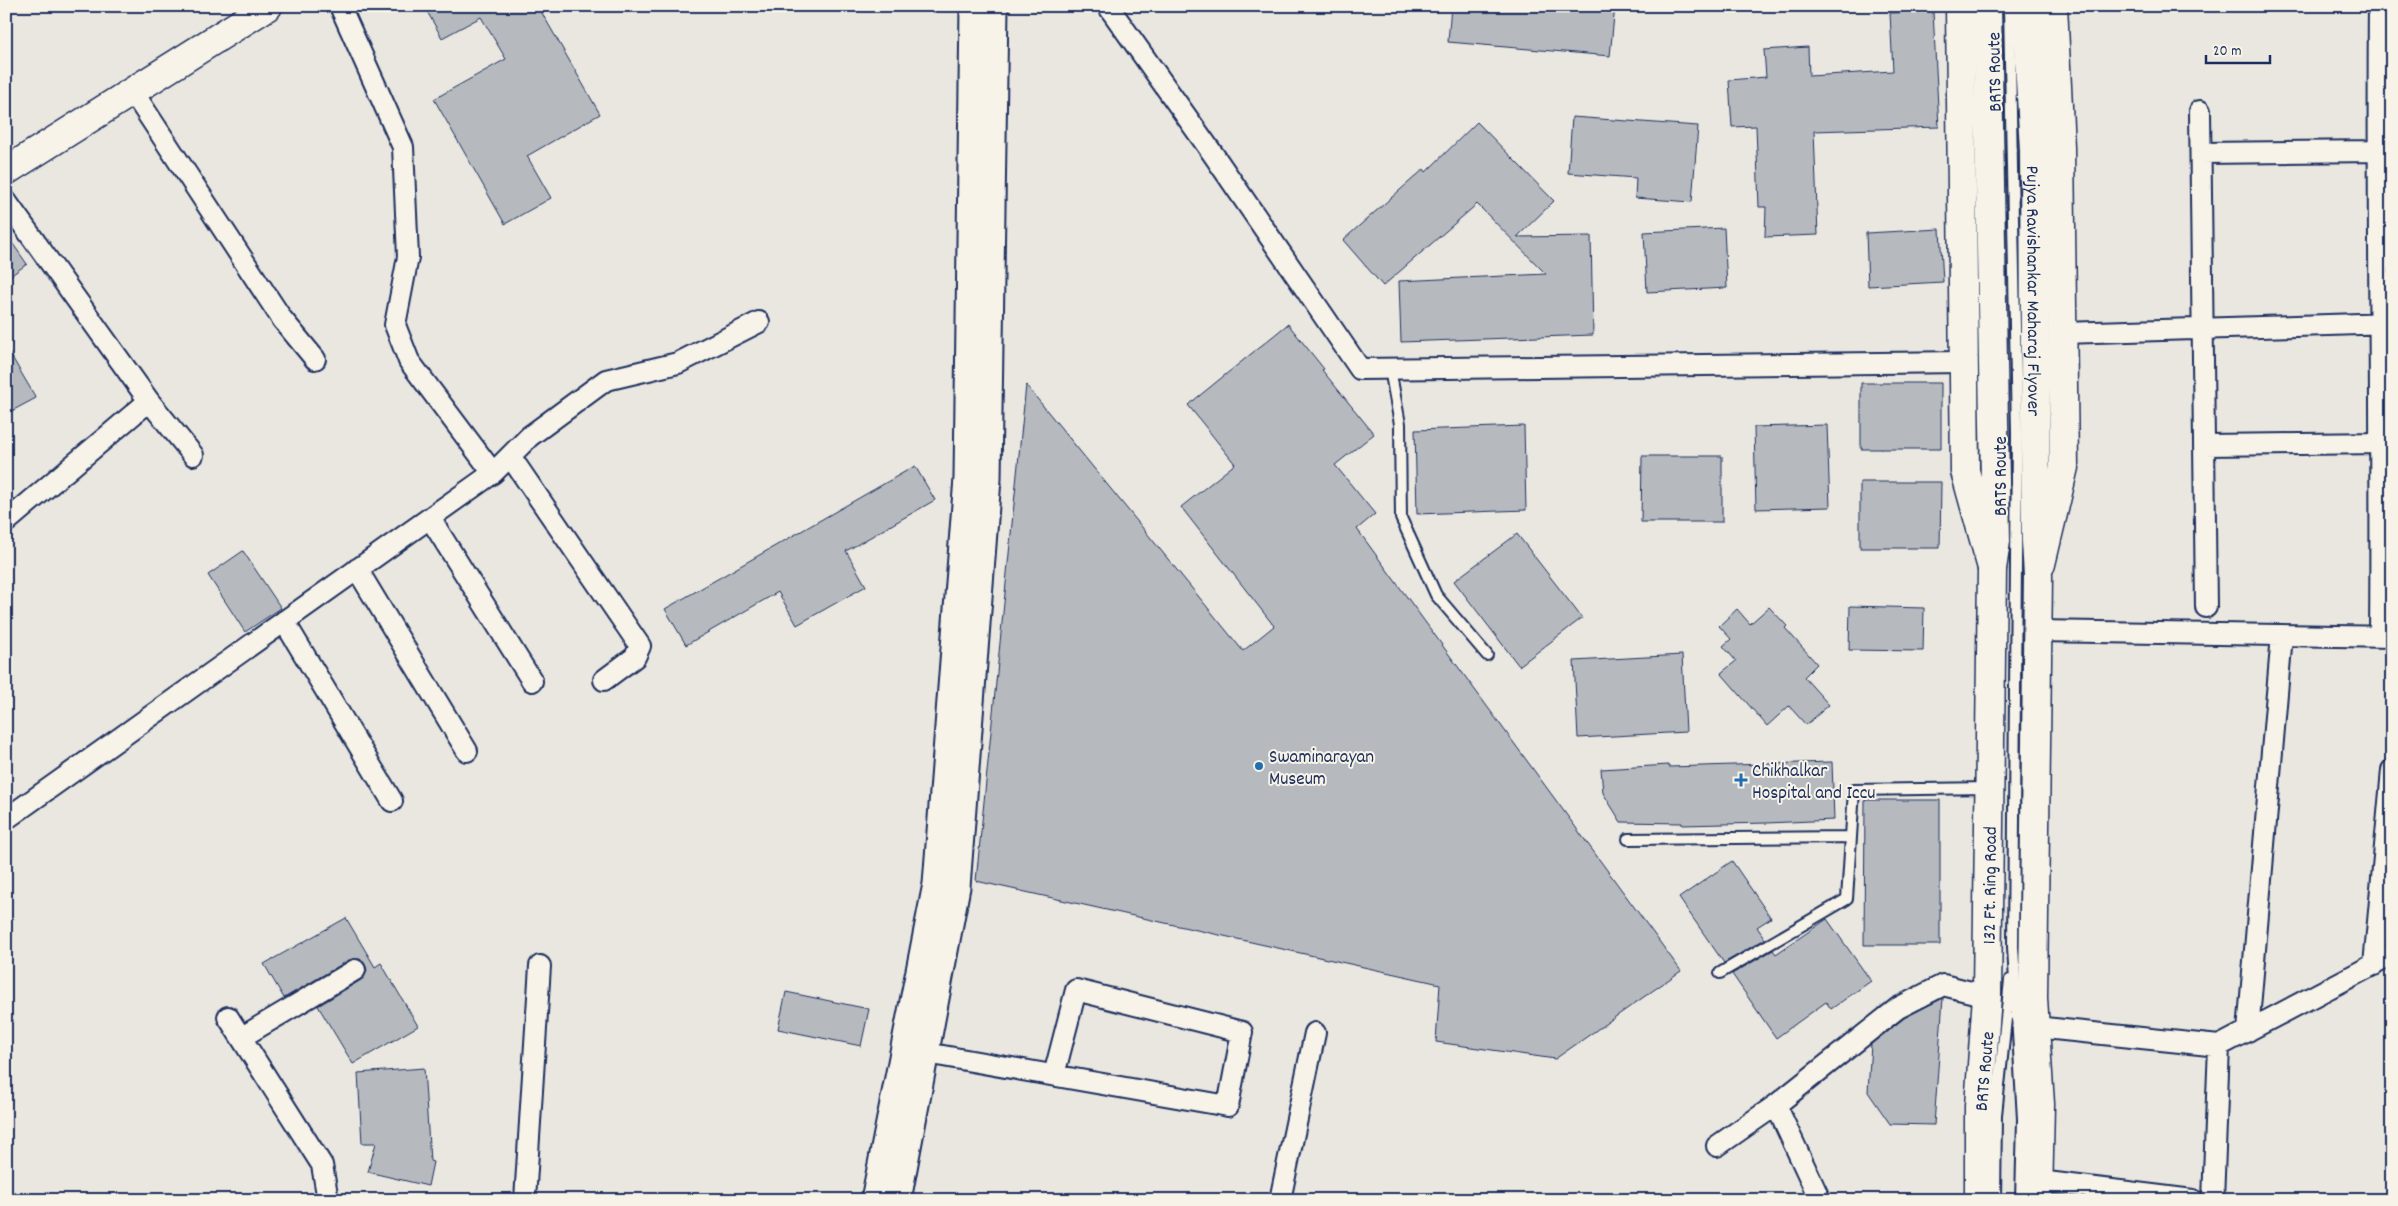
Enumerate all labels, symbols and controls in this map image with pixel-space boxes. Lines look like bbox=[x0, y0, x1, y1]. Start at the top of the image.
street label: BRTS Route bbox=[1982, 32, 2011, 112]
scale bar bbox=[2206, 32, 2269, 64]
text: 20 m bbox=[2213, 41, 2241, 63]
street label: Pujya Ravishankar Maharaj Flyover bbox=[2017, 165, 2045, 416]
street label: BRTS Route bbox=[1989, 436, 2016, 516]
place label: Swaminarayan Museum bbox=[1269, 745, 1374, 794]
place label: Chikhalkar Hospital and Iccu bbox=[1752, 759, 1876, 808]
marker: Swaminarayan Museum bbox=[1253, 760, 1265, 772]
marker: Chikhalkar Hospital and Iccu bbox=[1734, 773, 1748, 787]
street label: 132 Ft. Ring Road bbox=[1978, 826, 2006, 945]
street label: BRTS Route bbox=[1970, 1030, 2003, 1112]

